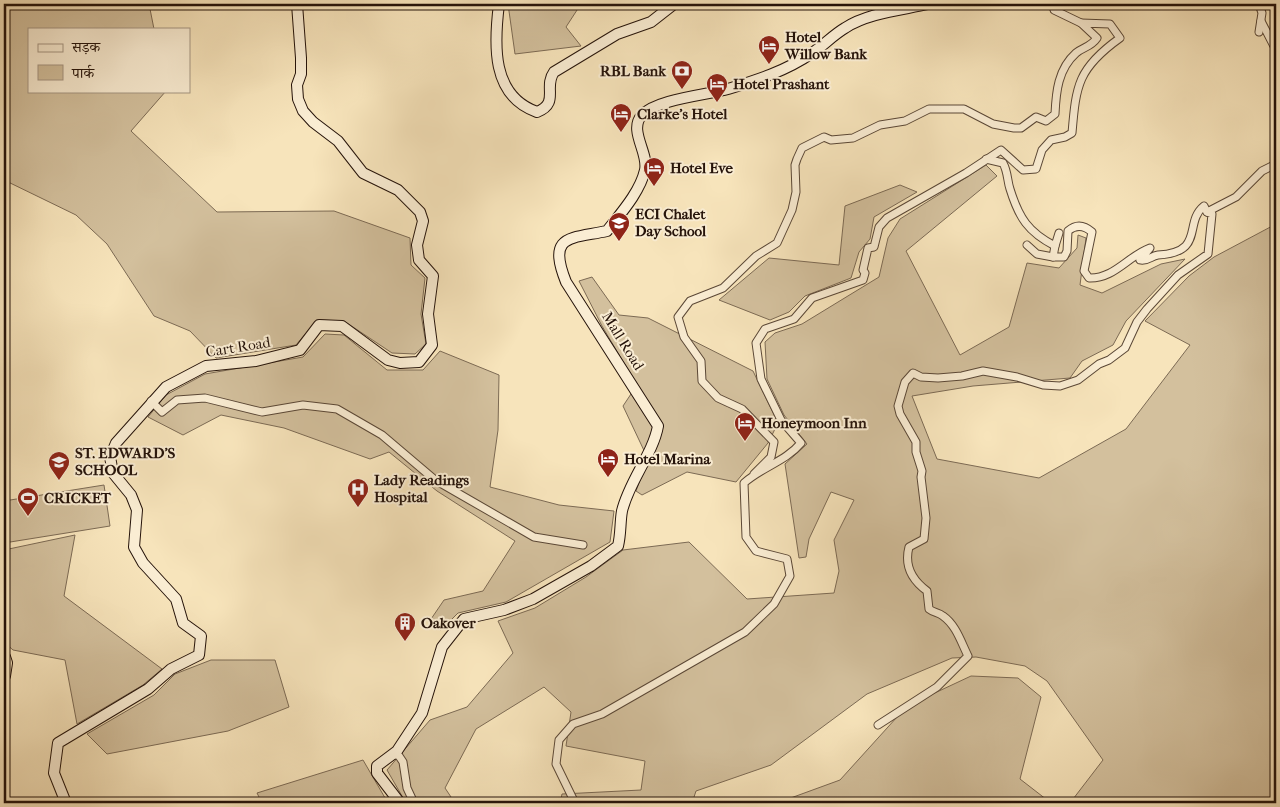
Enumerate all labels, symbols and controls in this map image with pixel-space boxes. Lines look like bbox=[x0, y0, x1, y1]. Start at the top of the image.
legend bbox=[28, 28, 190, 92]
place label: Hotel Willow Bank bbox=[784, 28, 868, 63]
hotel icon: Hotel Willow Bank bbox=[757, 34, 781, 65]
text: सड़क bbox=[71, 38, 101, 56]
bank icon: RBL Bank bbox=[670, 59, 694, 90]
place label: RBL Bank bbox=[600, 62, 667, 80]
text: पार्क bbox=[71, 64, 95, 82]
hotel icon: Hotel Prashant bbox=[705, 72, 729, 103]
place label: Hotel Prashant bbox=[733, 75, 830, 93]
hotel icon: Clarke's Hotel bbox=[609, 102, 633, 133]
place label: Clarke's Hotel bbox=[637, 105, 728, 123]
hotel icon: Hotel Eve bbox=[642, 156, 666, 187]
place label: Hotel Eve bbox=[670, 159, 733, 177]
place label: ECI Chalet Day School bbox=[635, 205, 707, 240]
school or university icon: ECI Chalet Day School bbox=[607, 211, 631, 242]
street label: Mall Road bbox=[598, 308, 648, 374]
street label: Cart Road bbox=[204, 333, 273, 361]
hotel icon: Honeymoon Inn bbox=[733, 411, 757, 442]
place label: Honeymoon Inn bbox=[761, 414, 867, 432]
place label: ST. EDWARD'S SCHOOL bbox=[75, 444, 176, 479]
hotel icon: Hotel Marina bbox=[596, 447, 620, 478]
school or university icon: ST. EDWARD'S SCHOOL bbox=[47, 450, 71, 481]
place label: Hotel Marina bbox=[624, 450, 711, 468]
place label: Lady Readings Hospital bbox=[374, 471, 470, 506]
hospital icon: Lady Readings Hospital bbox=[346, 477, 370, 508]
sports icon: CRICKET bbox=[16, 486, 40, 517]
place label: CRICKET bbox=[44, 489, 112, 507]
building icon: Oakover bbox=[393, 611, 417, 642]
place label: Oakover bbox=[421, 614, 476, 632]

